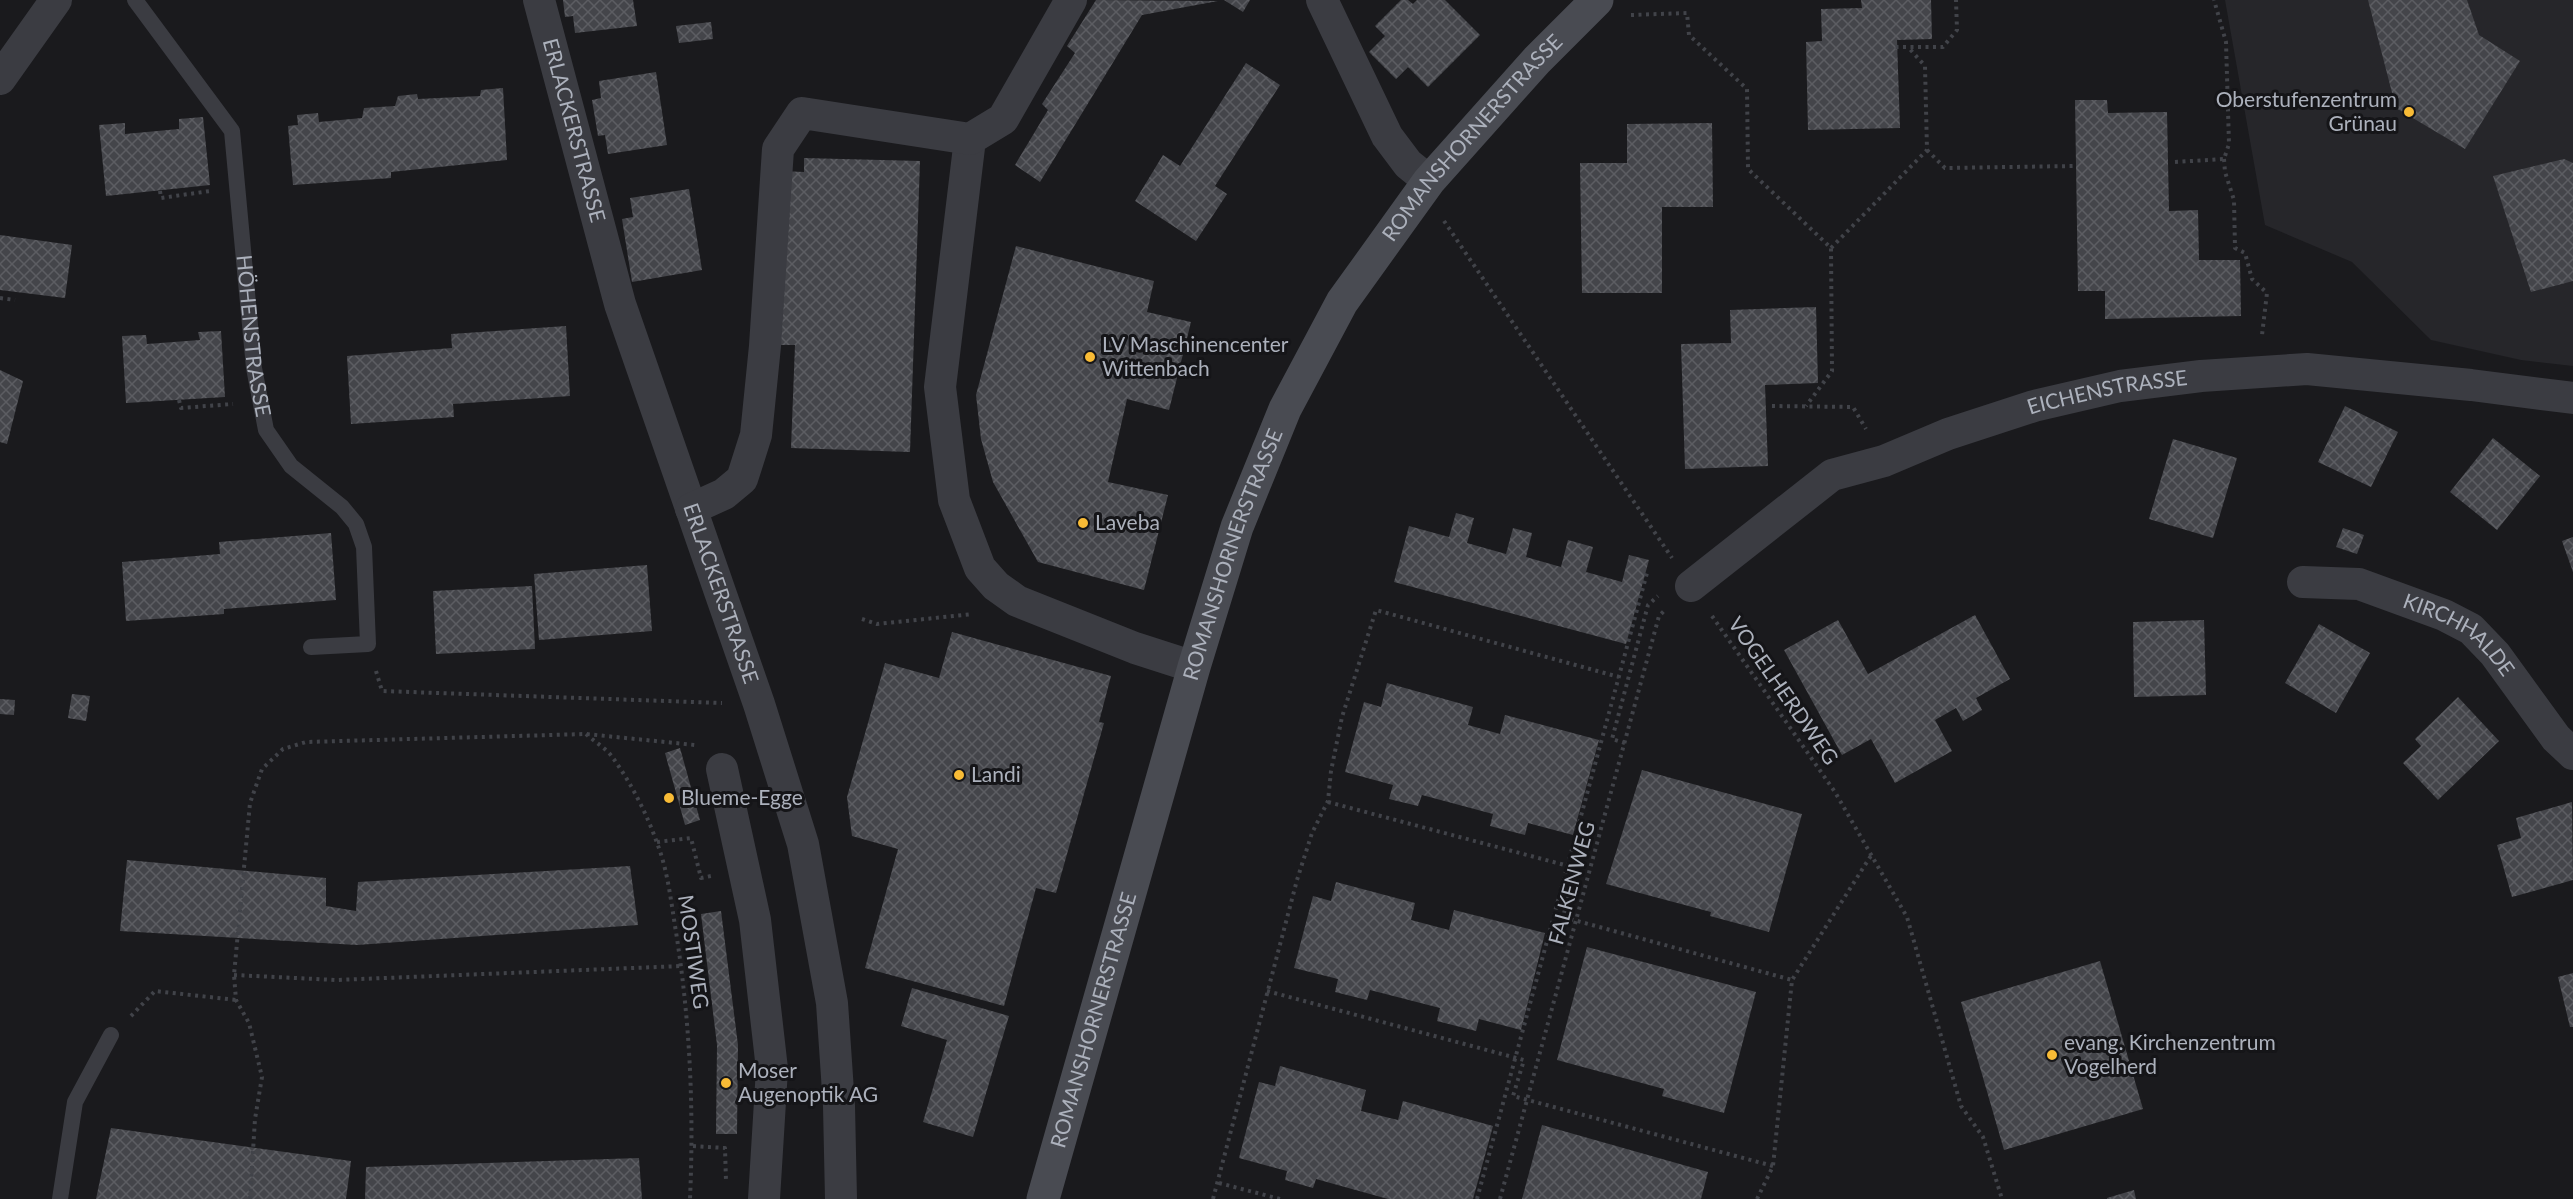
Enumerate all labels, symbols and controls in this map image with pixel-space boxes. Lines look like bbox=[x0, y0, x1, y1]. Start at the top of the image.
street label: ROMANSHORNERSTRASSE bbox=[1376, 28, 1567, 245]
street label: ERLACKERSTRASSE bbox=[539, 35, 612, 225]
place label: Oberstufenzentrum Grünau bbox=[2216, 86, 2397, 135]
marker: Oberstufenzentrum Grünau bbox=[2402, 105, 2416, 119]
street label: HÖHENSTRASSE bbox=[233, 254, 277, 419]
place label: LV Maschinencenter Wittenbach bbox=[1102, 331, 1289, 380]
marker: LV Maschinencenter Wittenbach bbox=[1083, 350, 1097, 364]
street label: EICHENSTRASSE bbox=[2024, 364, 2189, 418]
street label: ROMANSHORNERSTRASSE bbox=[1177, 425, 1287, 683]
street label: ERLACKERSTRASSE bbox=[679, 499, 765, 686]
place label: Laveba bbox=[1095, 509, 1160, 534]
marker: Laveba bbox=[1076, 516, 1090, 530]
street label: KIRCHHALDE bbox=[2400, 587, 2521, 680]
street label: VOGELHERDWEG bbox=[1724, 611, 1845, 769]
place label: Landi bbox=[971, 761, 1021, 786]
marker: Landi bbox=[952, 768, 966, 782]
place label: Blueme-Egge bbox=[681, 784, 803, 809]
marker: Blueme-Egge bbox=[662, 791, 676, 805]
street label: FALKENWEG bbox=[1542, 818, 1599, 947]
street label: ROMANSHORNERSTRASSE bbox=[1044, 889, 1140, 1150]
street label: MOSTIWEG bbox=[674, 893, 715, 1010]
place label: evang. Kirchenzentrum Vogelherd bbox=[2064, 1029, 2276, 1078]
marker: evang. Kirchenzentrum Vogelherd bbox=[2045, 1048, 2059, 1062]
place label: Moser Augenoptik AG bbox=[738, 1057, 878, 1106]
marker: Moser Augenoptik AG bbox=[719, 1076, 733, 1090]

